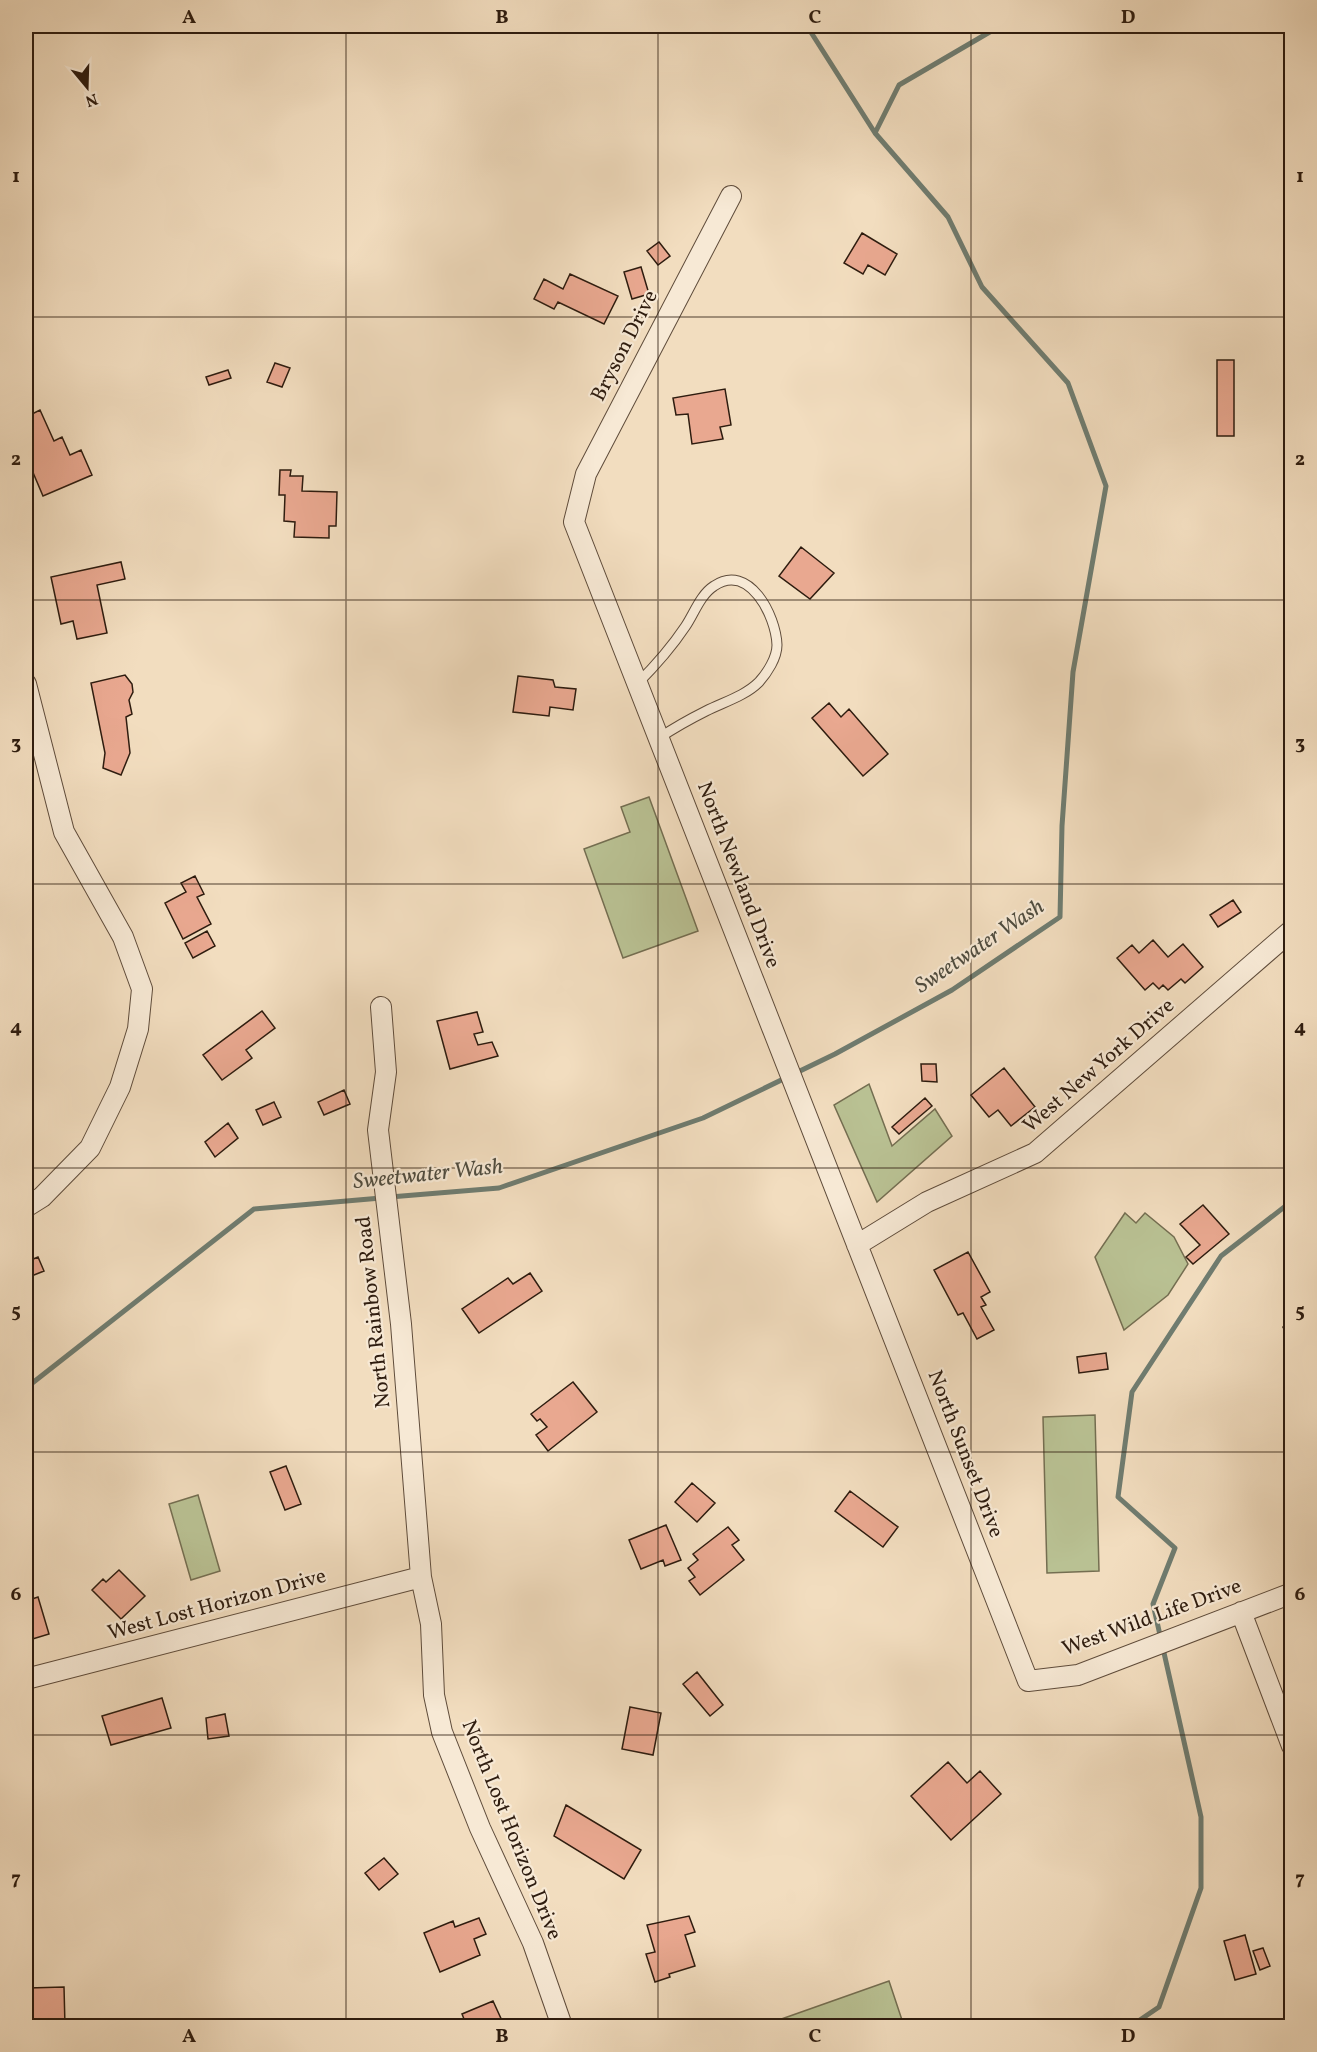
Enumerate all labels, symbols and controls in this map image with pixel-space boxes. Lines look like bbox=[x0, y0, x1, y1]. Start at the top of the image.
text: A bbox=[182, 4, 196, 32]
text: B bbox=[495, 4, 509, 32]
text: C bbox=[809, 4, 822, 32]
text: D bbox=[1121, 4, 1135, 32]
north arrow bbox=[57, 57, 117, 117]
text: N bbox=[82, 87, 100, 112]
text: 1 bbox=[12, 163, 20, 191]
text: 1 bbox=[1296, 163, 1304, 191]
street label: Bryson Drive bbox=[585, 285, 666, 407]
text: 2 bbox=[11, 446, 21, 474]
text: 2 bbox=[1295, 446, 1305, 474]
text: 3 bbox=[11, 730, 21, 758]
text: 3 bbox=[1295, 730, 1305, 758]
street label: North Newland Drive bbox=[689, 777, 787, 973]
water label: Sweetwater Wash bbox=[909, 892, 1051, 1002]
street label: West New York Drive bbox=[1017, 992, 1181, 1140]
text: 4 bbox=[10, 1014, 22, 1042]
text: 4 bbox=[1294, 1014, 1306, 1042]
water label: Sweetwater Wash bbox=[352, 1152, 504, 1198]
street label: North Rainbow Road bbox=[349, 1215, 399, 1409]
text: 5 bbox=[11, 1298, 21, 1326]
text: 5 bbox=[1295, 1298, 1305, 1326]
street label: North Sunset Drive bbox=[920, 1366, 1010, 1542]
street label: West Lost Horizon Drive bbox=[104, 1562, 330, 1648]
street label: West Wild Life Drive bbox=[1058, 1572, 1246, 1664]
text: 6 bbox=[11, 1581, 22, 1609]
text: 6 bbox=[1295, 1581, 1306, 1609]
street label: North Lost Horizon Drive bbox=[454, 1716, 568, 1944]
text: 7 bbox=[11, 1865, 21, 1893]
text: 7 bbox=[1295, 1865, 1305, 1893]
text: A bbox=[182, 2023, 196, 2051]
text: B bbox=[495, 2023, 509, 2051]
text: C bbox=[809, 2023, 822, 2051]
text: D bbox=[1121, 2023, 1135, 2051]

